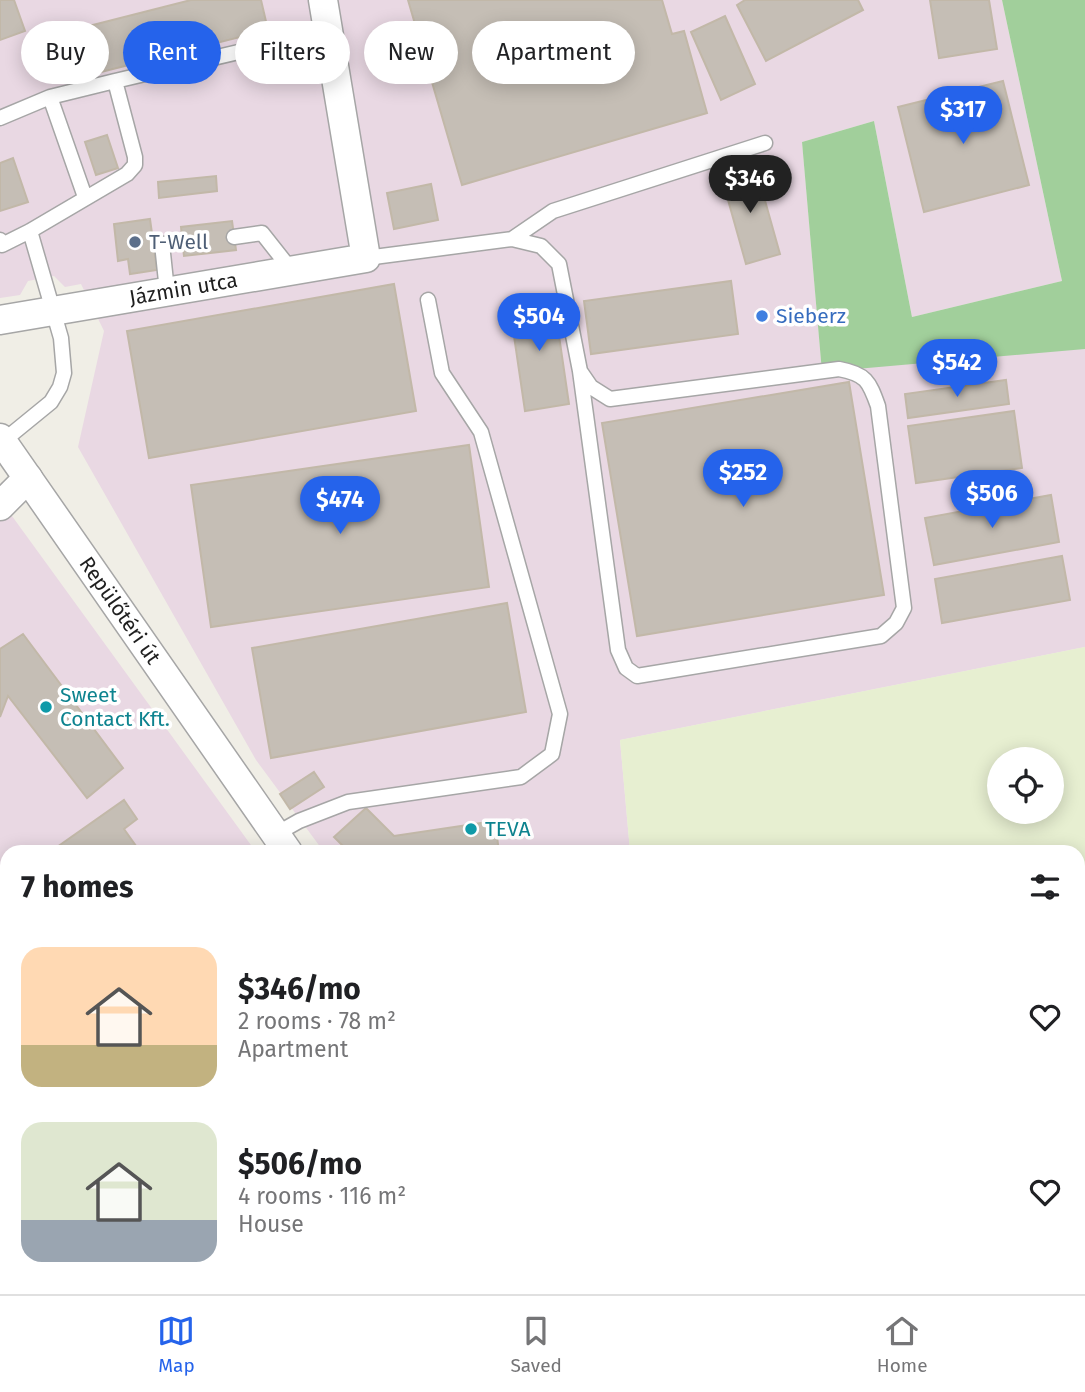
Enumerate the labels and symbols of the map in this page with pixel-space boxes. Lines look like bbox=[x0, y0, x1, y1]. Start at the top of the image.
pin: $317 bbox=[922, 86, 1004, 146]
pin: $346 bbox=[709, 156, 791, 215]
place label: T-Well bbox=[149, 229, 208, 255]
marker: T-Well bbox=[127, 234, 143, 250]
street label: Jázmin utca bbox=[127, 267, 240, 311]
pin: $504 bbox=[498, 294, 580, 353]
place label: Sieberz bbox=[776, 303, 846, 329]
marker: Sieberz bbox=[754, 308, 770, 324]
pin: $542 bbox=[916, 340, 998, 399]
pin: $252 bbox=[702, 449, 784, 509]
pin: $506 bbox=[951, 470, 1033, 530]
pin: $474 bbox=[299, 476, 381, 536]
street label: Repülőtéri út bbox=[74, 552, 167, 669]
place label: Sweet Contact Kft. bbox=[60, 682, 170, 732]
marker: Sweet Contact Kft. bbox=[38, 699, 54, 715]
place label: TEVA bbox=[485, 816, 531, 842]
marker: TEVA bbox=[463, 821, 479, 837]

